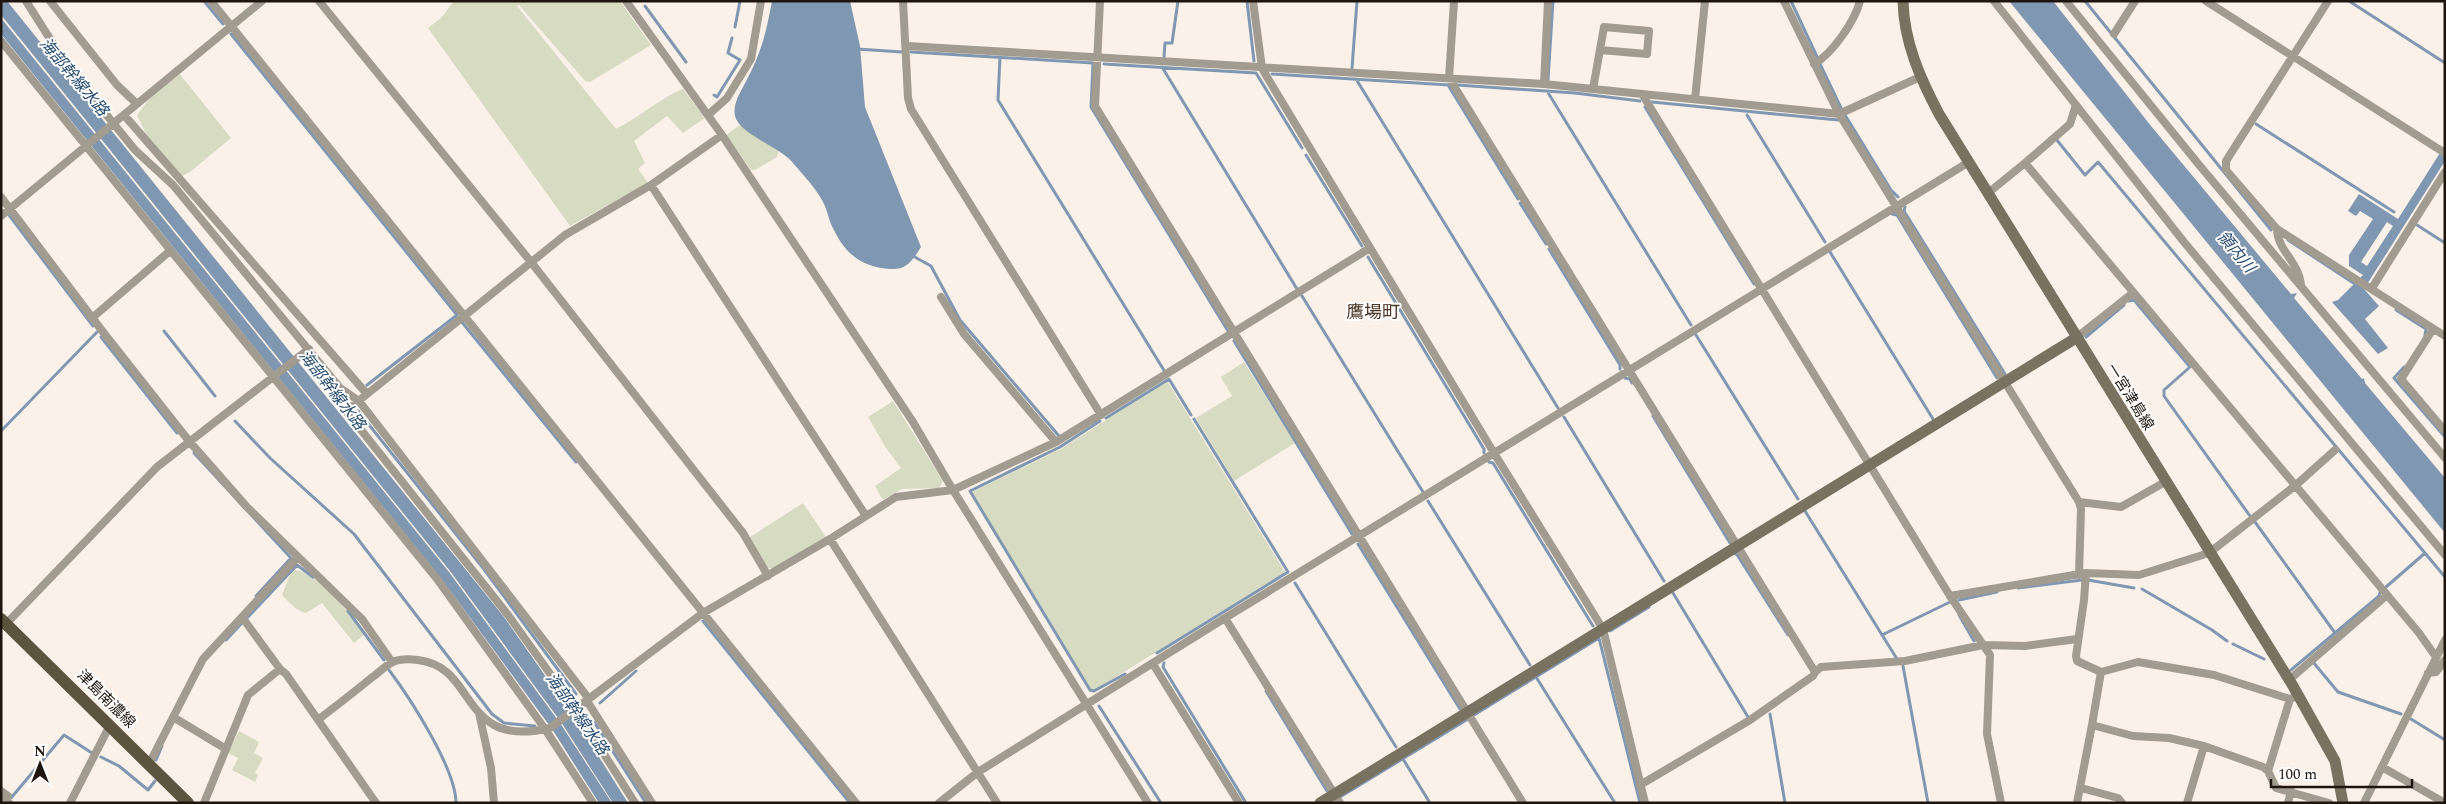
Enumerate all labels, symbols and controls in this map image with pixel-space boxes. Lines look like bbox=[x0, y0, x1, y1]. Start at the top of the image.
water label: 海部幹線水路 bbox=[34, 33, 115, 123]
water label: 領内川 bbox=[2211, 226, 2262, 280]
district label: 鷹場町 bbox=[1346, 299, 1400, 326]
water label: 海部幹線水路 bbox=[293, 345, 372, 437]
street label: 一宮津島線 bbox=[2100, 359, 2160, 435]
street label: 津島南濃線 bbox=[71, 664, 141, 734]
water label: 海部幹線水路 bbox=[540, 668, 616, 762]
north arrow bbox=[15, 739, 65, 789]
text: N bbox=[34, 741, 46, 762]
scale bar bbox=[2271, 756, 2412, 788]
text: 100 m bbox=[2278, 763, 2317, 786]

